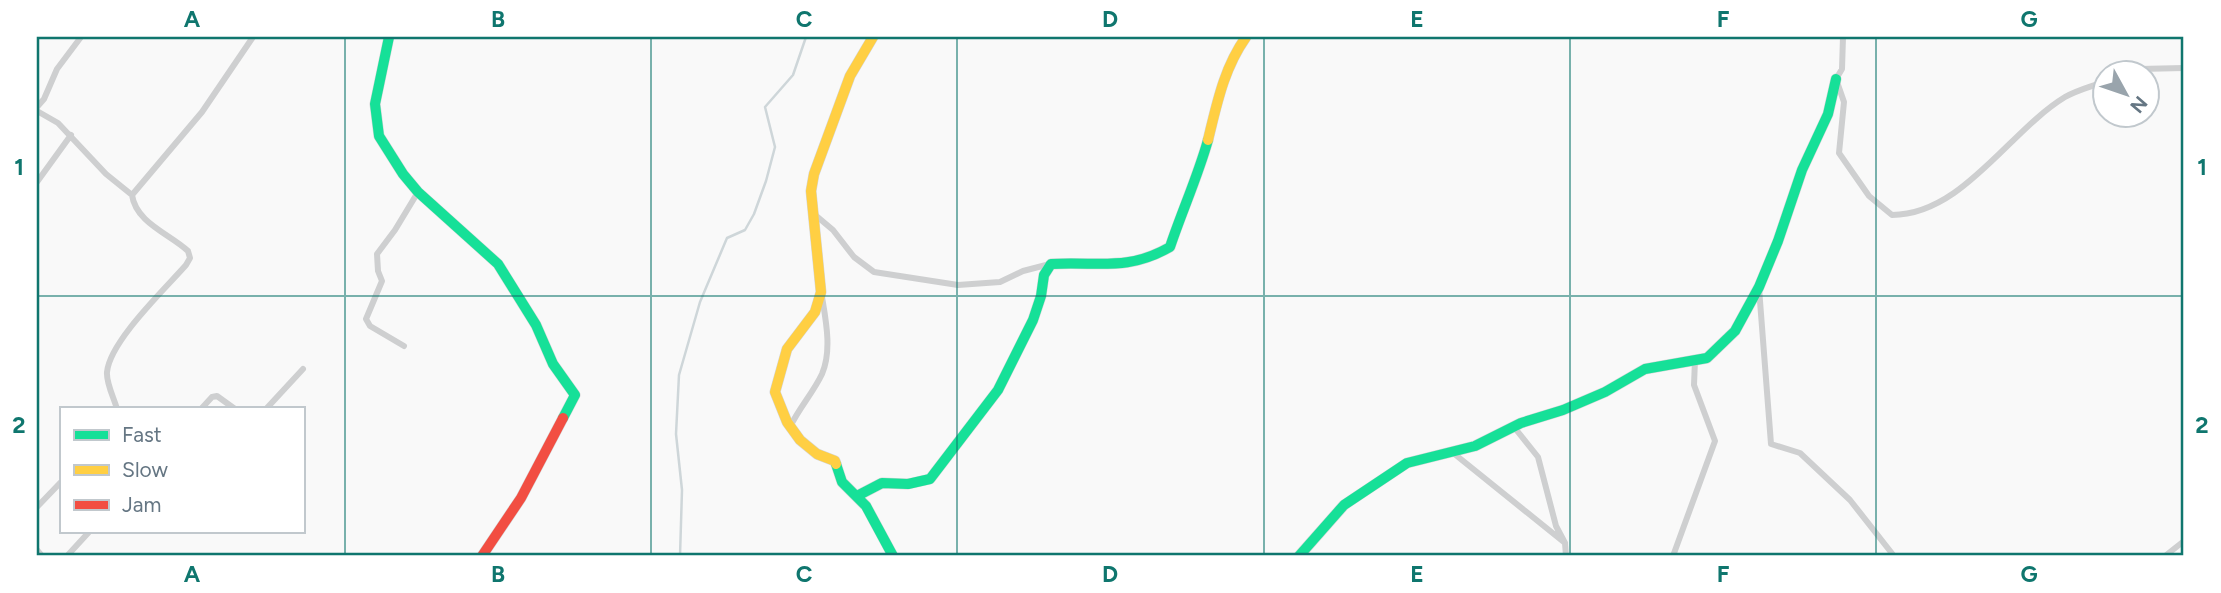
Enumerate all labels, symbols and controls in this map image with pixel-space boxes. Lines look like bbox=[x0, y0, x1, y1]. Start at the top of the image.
text: A bbox=[184, 5, 201, 33]
text: B bbox=[491, 5, 505, 33]
text: C bbox=[796, 5, 813, 33]
text: D bbox=[1102, 5, 1118, 33]
text: E bbox=[1410, 5, 1424, 33]
text: F bbox=[1717, 5, 1730, 33]
text: G bbox=[2020, 5, 2038, 33]
north arrow bbox=[2092, 60, 2162, 130]
text: N bbox=[2125, 92, 2152, 118]
text: 1 bbox=[14, 153, 24, 181]
text: 1 bbox=[2197, 153, 2207, 181]
legend bbox=[60, 407, 304, 534]
text: 2 bbox=[12, 411, 26, 439]
text: 2 bbox=[2195, 411, 2209, 439]
text: Fast bbox=[122, 422, 162, 447]
text: Slow bbox=[122, 457, 168, 482]
text: Jam bbox=[122, 492, 161, 517]
text: A bbox=[184, 560, 201, 588]
text: B bbox=[491, 560, 505, 588]
text: C bbox=[796, 560, 813, 588]
text: D bbox=[1102, 560, 1118, 588]
text: E bbox=[1410, 560, 1424, 588]
text: F bbox=[1717, 560, 1730, 588]
text: G bbox=[2020, 560, 2038, 588]

